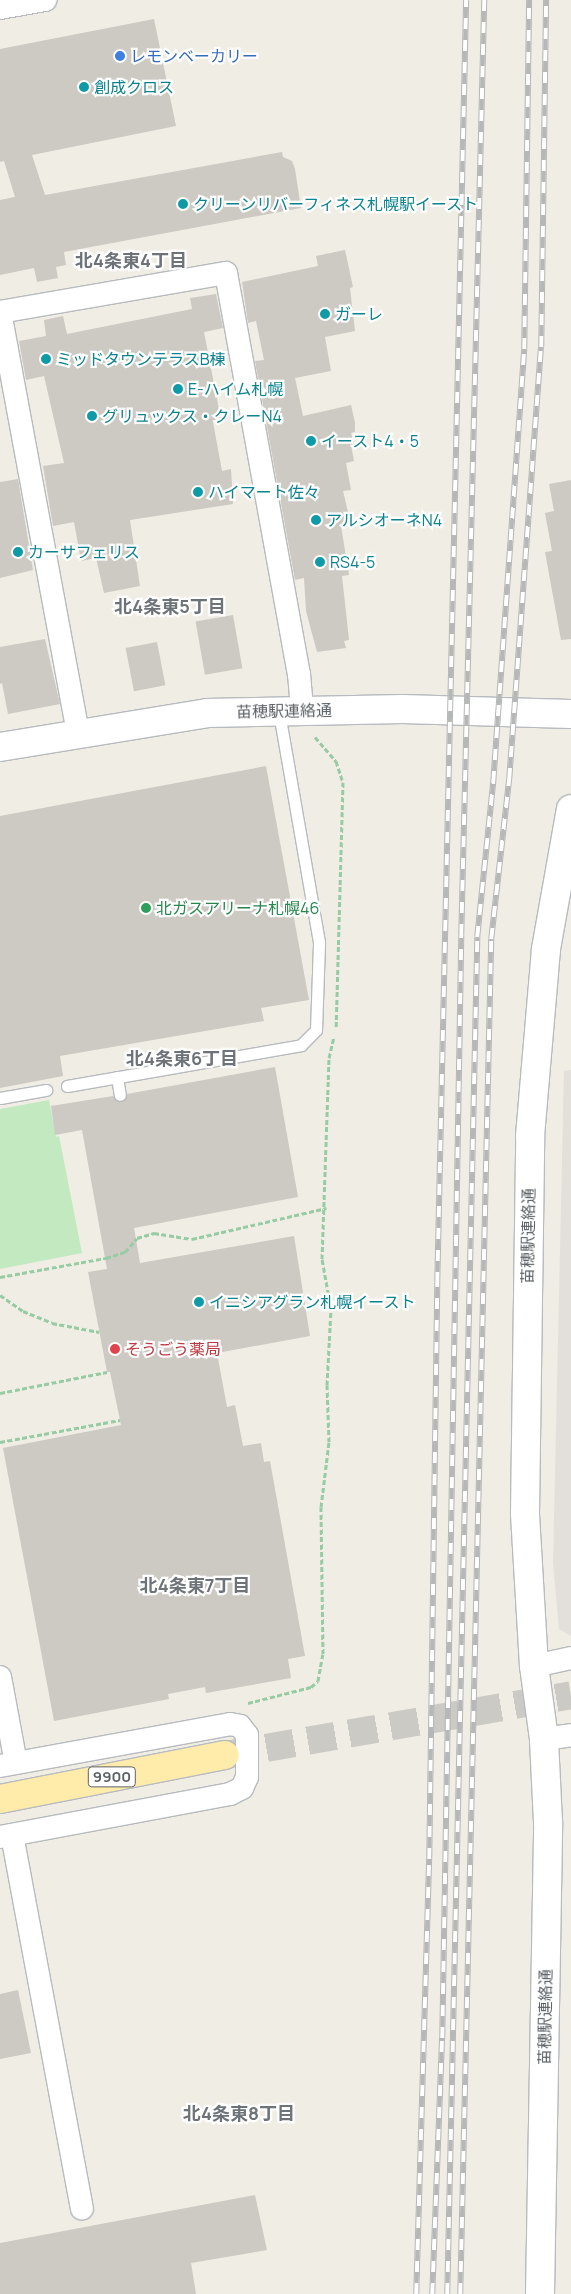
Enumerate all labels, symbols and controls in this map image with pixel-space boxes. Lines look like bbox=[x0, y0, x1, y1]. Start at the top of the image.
place label: レモンベーカリー bbox=[130, 46, 258, 66]
marker: レモンベーカリー bbox=[114, 50, 126, 62]
place label: 創成クロス bbox=[94, 77, 174, 97]
marker: 創成クロス bbox=[78, 81, 90, 93]
place label: クリーンリバーフィネス札幌駅イースト bbox=[193, 194, 481, 214]
marker: クリーンリバーフィネス札幌駅イースト bbox=[177, 198, 189, 210]
district label: 北4条東4丁目 bbox=[75, 249, 187, 271]
place label: ガーレ bbox=[335, 304, 383, 324]
marker: ガーレ bbox=[319, 308, 331, 320]
place label: ミッドタウンテラスB棟 bbox=[56, 349, 226, 369]
marker: ミッドタウンテラスB棟 bbox=[40, 353, 52, 365]
place label: E-ハイム札幌 bbox=[188, 379, 284, 399]
marker: E-ハイム札幌 bbox=[172, 383, 184, 395]
place label: グリュックス・クレーN4 bbox=[102, 406, 282, 426]
marker: グリュックス・クレーN4 bbox=[86, 410, 98, 422]
place label: イースト4・5 bbox=[321, 431, 420, 451]
marker: イースト4・5 bbox=[305, 435, 317, 447]
place label: ハイマート佐々 bbox=[208, 482, 320, 502]
marker: ハイマート佐々 bbox=[192, 486, 204, 498]
place label: アルシオーネN4 bbox=[326, 510, 442, 530]
marker: アルシオーネN4 bbox=[310, 514, 322, 526]
place label: カーサフェリス bbox=[28, 542, 140, 562]
marker: カーサフェリス bbox=[12, 546, 24, 558]
place label: RS4-5 bbox=[330, 552, 375, 572]
marker: RS4-5 bbox=[314, 556, 326, 568]
district label: 北4条東5丁目 bbox=[114, 595, 226, 617]
street label: 苗穂駅連絡通 bbox=[236, 701, 332, 721]
place label: 北ガスアリーナ札幌46 bbox=[156, 898, 319, 918]
marker: 北ガスアリーナ札幌46 bbox=[140, 902, 152, 914]
district label: 北4条東6丁目 bbox=[126, 1047, 238, 1069]
street label: 苗穂駅連絡通 bbox=[518, 1188, 538, 1284]
place label: イニシアグラン札幌イースト bbox=[209, 1292, 417, 1312]
marker: イニシアグラン札幌イースト bbox=[193, 1296, 205, 1308]
place label: そうごう薬局 bbox=[125, 1339, 221, 1359]
marker: そうごう薬局 bbox=[109, 1343, 121, 1355]
district label: 北4条東7丁目 bbox=[140, 1574, 250, 1596]
road number: 9900 bbox=[87, 1764, 137, 1790]
street label: 苗穂駅連絡通 bbox=[535, 1969, 555, 2065]
district label: 北4条東8丁目 bbox=[183, 2102, 295, 2124]

